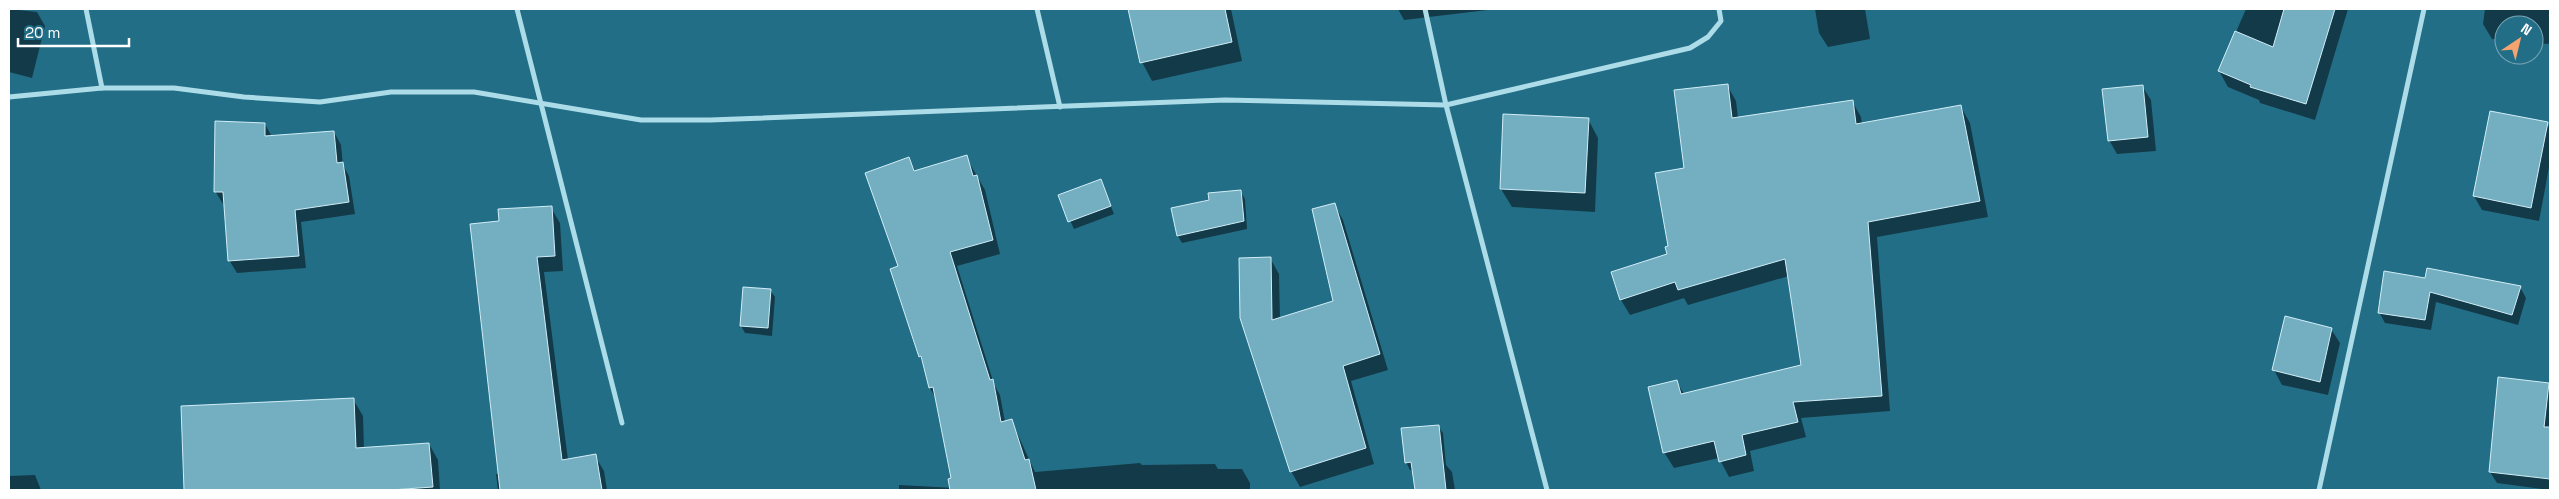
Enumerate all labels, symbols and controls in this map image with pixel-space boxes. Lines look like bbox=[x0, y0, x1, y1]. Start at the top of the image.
scale bar bbox=[18, 15, 129, 47]
north arrow bbox=[2494, 15, 2544, 65]
text: N bbox=[2517, 19, 2535, 39]
text: 20 m bbox=[25, 23, 60, 42]

